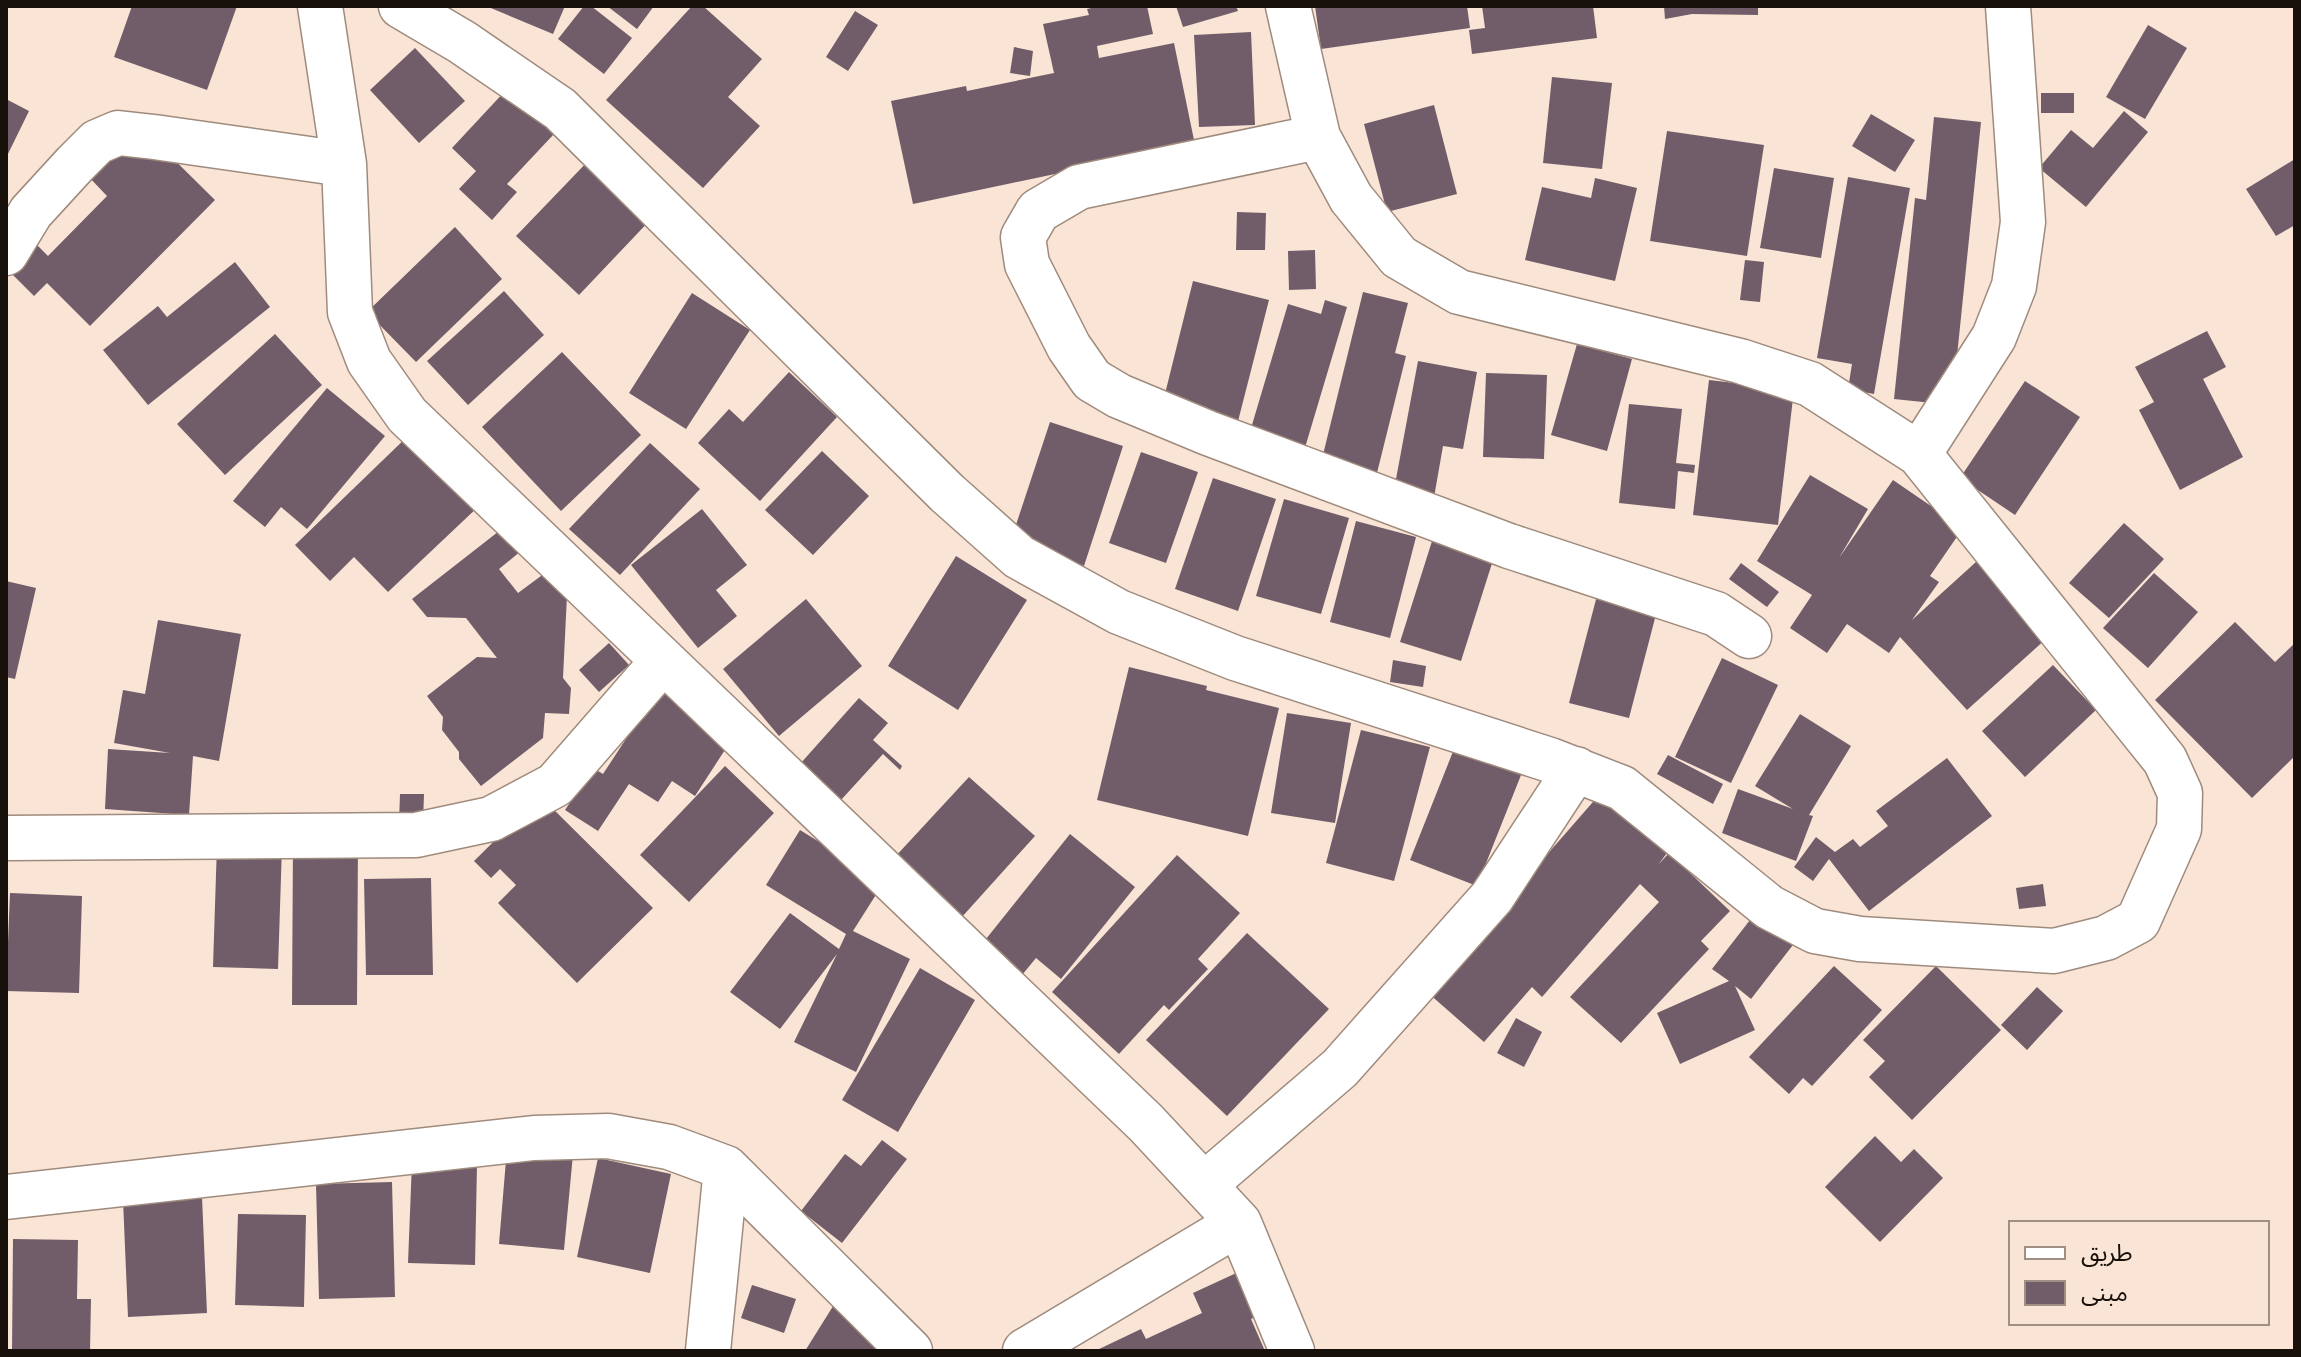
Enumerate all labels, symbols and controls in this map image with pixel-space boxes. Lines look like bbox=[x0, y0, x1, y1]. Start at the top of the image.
legend bbox=[2009, 1221, 2269, 1325]
text: طريق bbox=[2081, 1238, 2133, 1268]
text: مبنى bbox=[2081, 1278, 2128, 1307]

